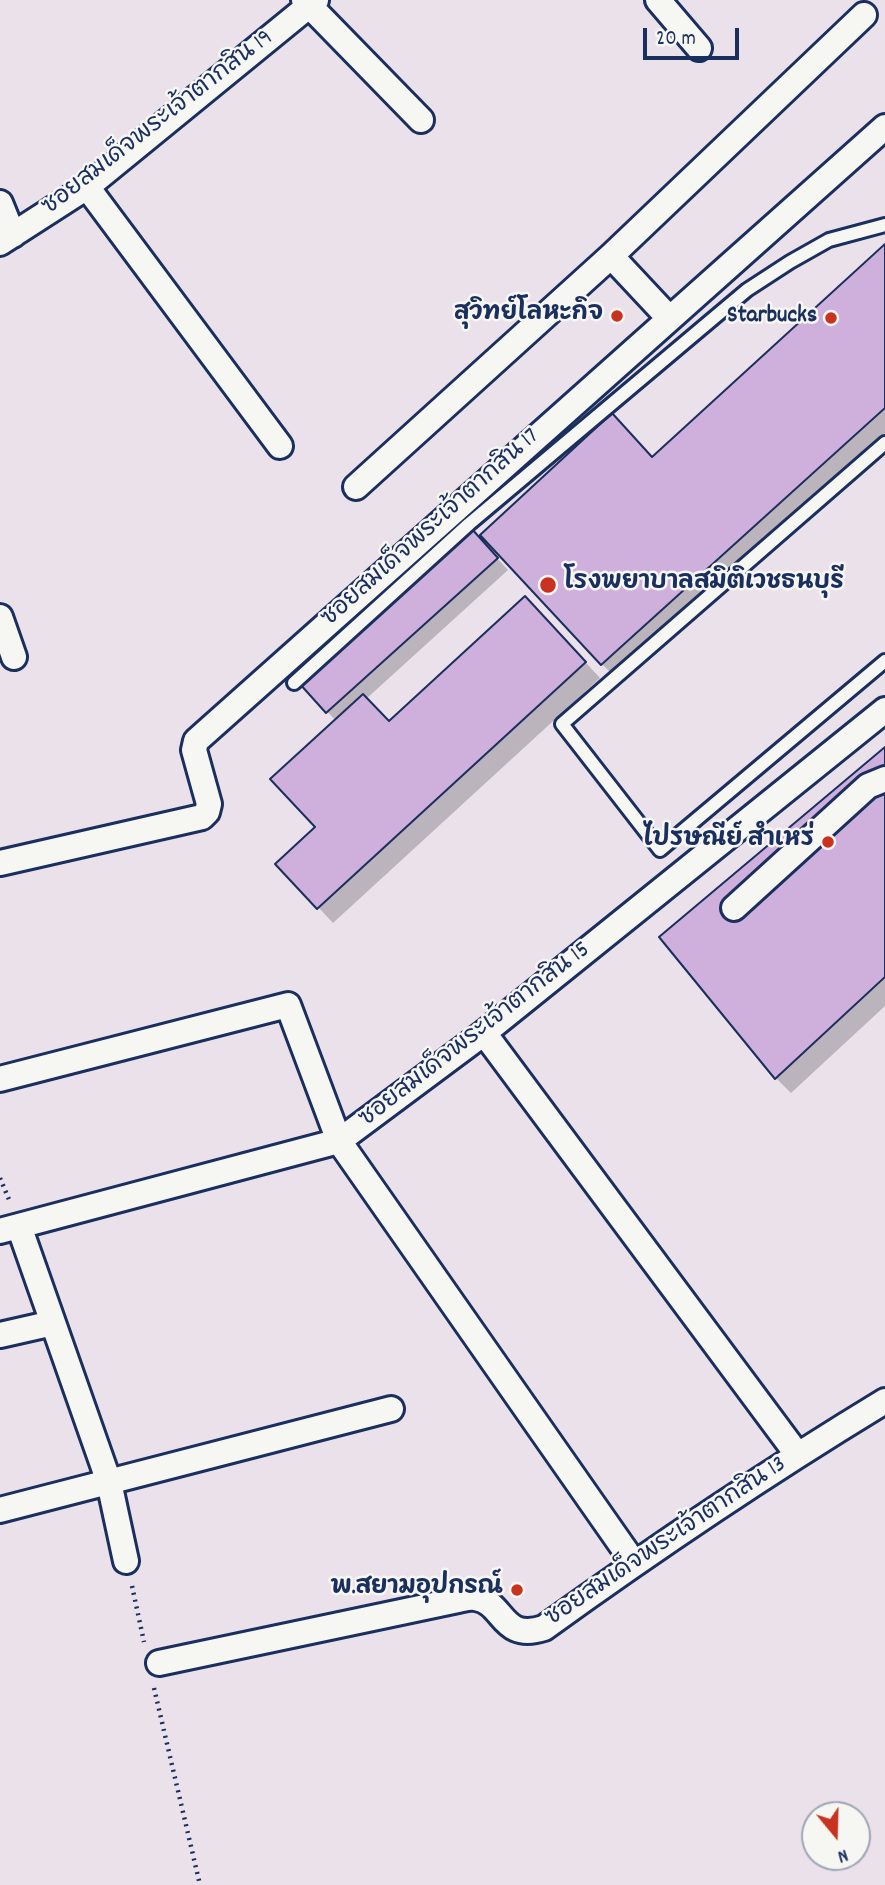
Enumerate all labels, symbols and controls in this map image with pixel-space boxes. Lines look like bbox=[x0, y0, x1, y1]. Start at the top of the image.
scale bar bbox=[647, 14, 743, 58]
street label: ซอยสมเด็จพระเจ้าตากสิน 19 bbox=[38, 25, 280, 223]
text: 20 m bbox=[656, 25, 696, 55]
place label: สุวิทย์โลหะกิจ bbox=[454, 302, 603, 330]
place label: Starbucks bbox=[727, 304, 817, 332]
marker: สุวิทย์โลหะกิจ bbox=[609, 308, 625, 324]
marker: Starbucks bbox=[823, 310, 839, 326]
street label: ซอยสมเด็จพระเจ้าตากสิน 17 bbox=[317, 424, 547, 634]
place label: โรงพยาบาลสมิติเวชธนบุรี bbox=[564, 571, 844, 599]
marker: โรงพยาบาลสมิติเวชธนบุรี bbox=[538, 575, 558, 595]
place label: ไปรษณีย์ สำเหร่ bbox=[643, 828, 814, 856]
marker: ไปรษณีย์ สำเหร่ bbox=[820, 834, 836, 850]
street label: ซอยสมเด็จพระเจ้าตากสิน 15 bbox=[355, 937, 597, 1135]
street label: ซอยสมเด็จพระเจ้าตากสิน 13 bbox=[541, 1452, 793, 1634]
place label: พ.สยามอุปกรณ์ bbox=[330, 1576, 503, 1604]
marker: พ.สยามอุปกรณ์ bbox=[509, 1582, 525, 1598]
north arrow bbox=[801, 1801, 871, 1871]
text: N bbox=[834, 1840, 851, 1869]

